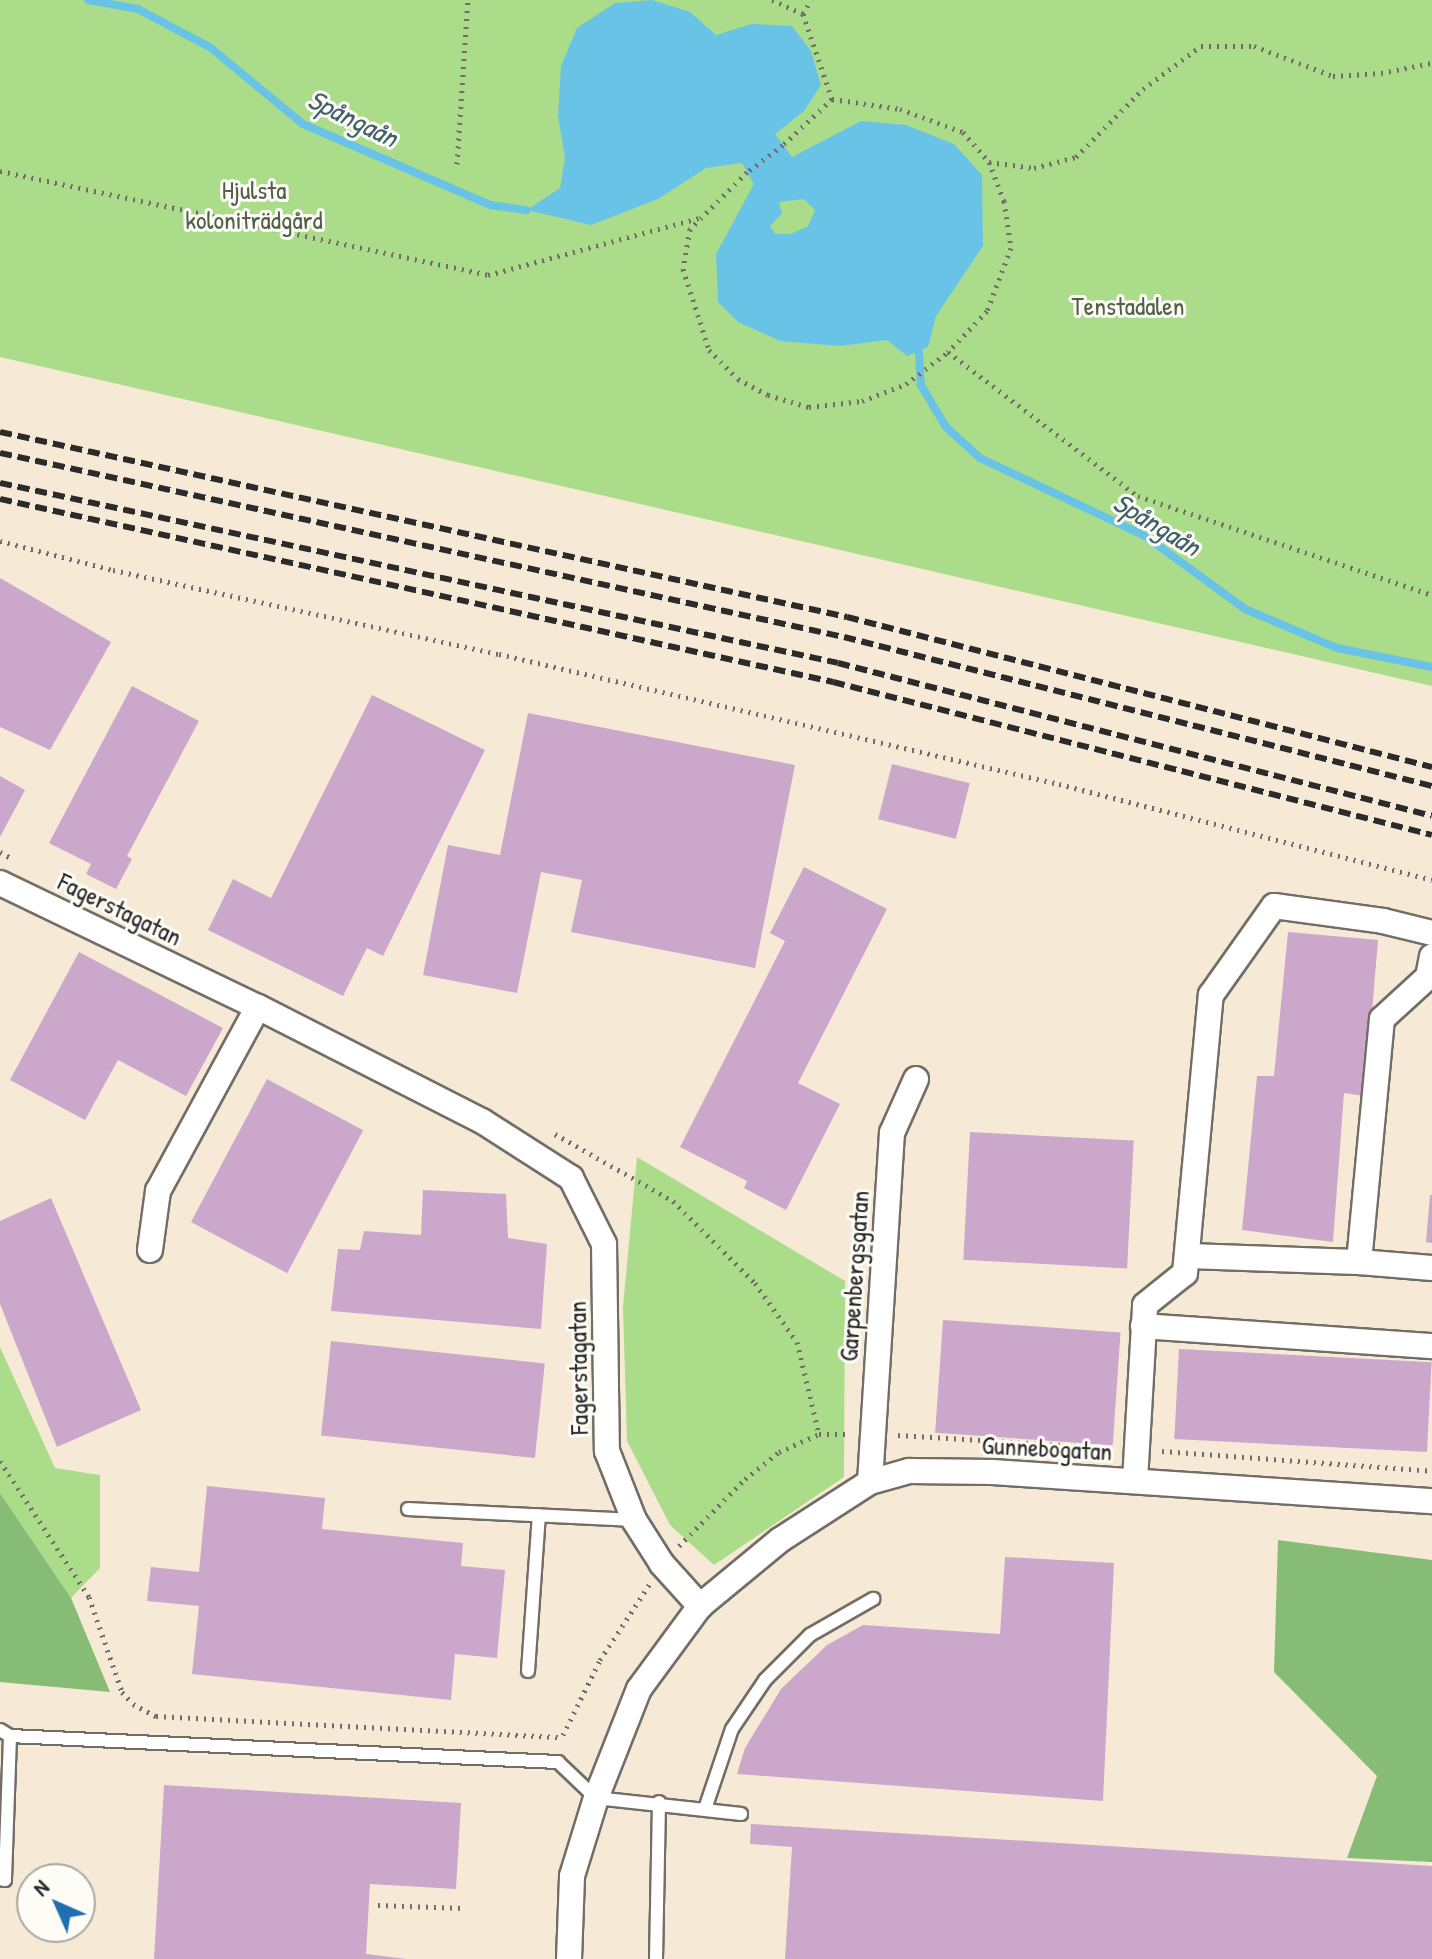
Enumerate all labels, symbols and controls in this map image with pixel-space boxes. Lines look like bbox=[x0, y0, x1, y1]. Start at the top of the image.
water label: Spångaån bbox=[303, 82, 403, 154]
park label: Hjulsta koloniträdgård bbox=[185, 174, 323, 236]
park label: Tenstadalen bbox=[1072, 290, 1184, 322]
water label: Spångaån bbox=[1107, 485, 1207, 563]
street label: Fagerstagatan bbox=[53, 866, 187, 952]
street label: Garpenbergsgatan bbox=[832, 1190, 876, 1362]
street label: Fagerstagatan bbox=[561, 1301, 595, 1435]
street label: Gunnebogatan bbox=[981, 1429, 1113, 1467]
north arrow bbox=[16, 1863, 96, 1943]
text: N bbox=[26, 1873, 55, 1902]

